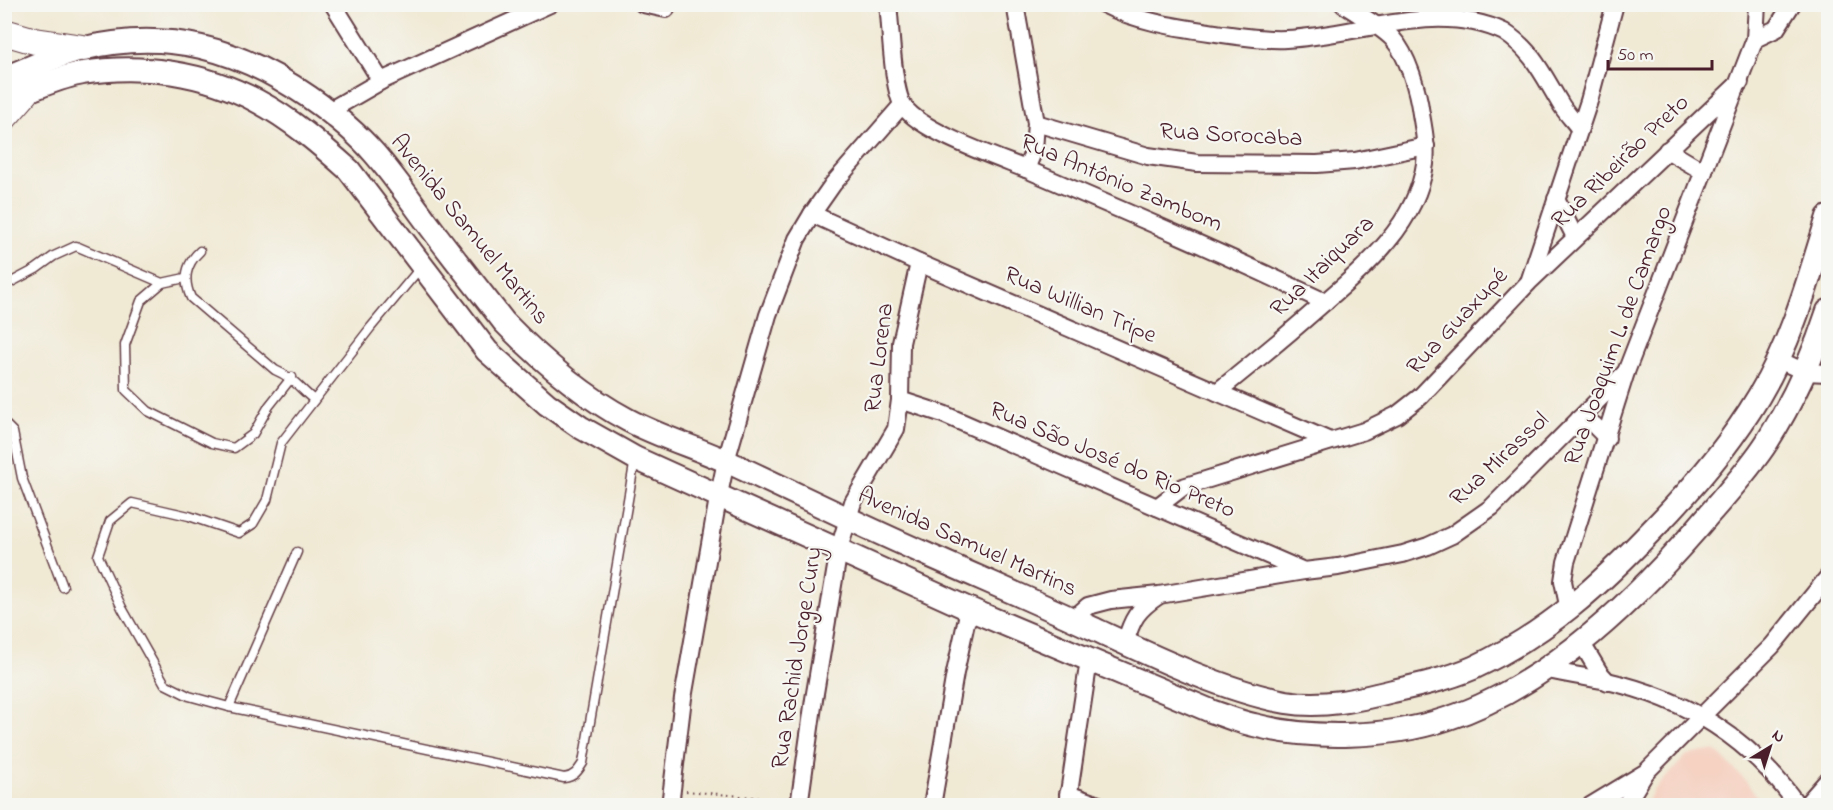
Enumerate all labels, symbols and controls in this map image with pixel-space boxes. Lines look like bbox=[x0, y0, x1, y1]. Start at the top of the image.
scale bar bbox=[1608, 33, 1712, 71]
text: 50 m bbox=[1617, 43, 1654, 69]
street label: Rua Ribeirão Preto bbox=[1544, 87, 1698, 237]
street label: Rua Sorocaba bbox=[1159, 115, 1303, 157]
street label: Rua Antônio Zambom bbox=[1014, 126, 1228, 242]
street label: Avenida Samuel Martins bbox=[381, 127, 557, 333]
street label: Rua Joaquim L. de Camargo bbox=[1556, 201, 1682, 471]
street label: Rua Itaiquara bbox=[1263, 208, 1383, 326]
street label: Rua Willian Tripe bbox=[998, 258, 1162, 354]
street label: Rua Guaxupé bbox=[1399, 260, 1517, 384]
street label: Rua Lorena bbox=[856, 301, 904, 415]
street label: Rua São José do Rio Preto bbox=[984, 393, 1240, 529]
street label: Rua Mirassol bbox=[1442, 404, 1558, 516]
street label: Avenida Samuel Martins bbox=[852, 479, 1082, 607]
street label: Rua Rachid Jorge Cury bbox=[763, 544, 834, 772]
north arrow bbox=[1740, 717, 1800, 777]
text: N bbox=[1766, 724, 1790, 750]

